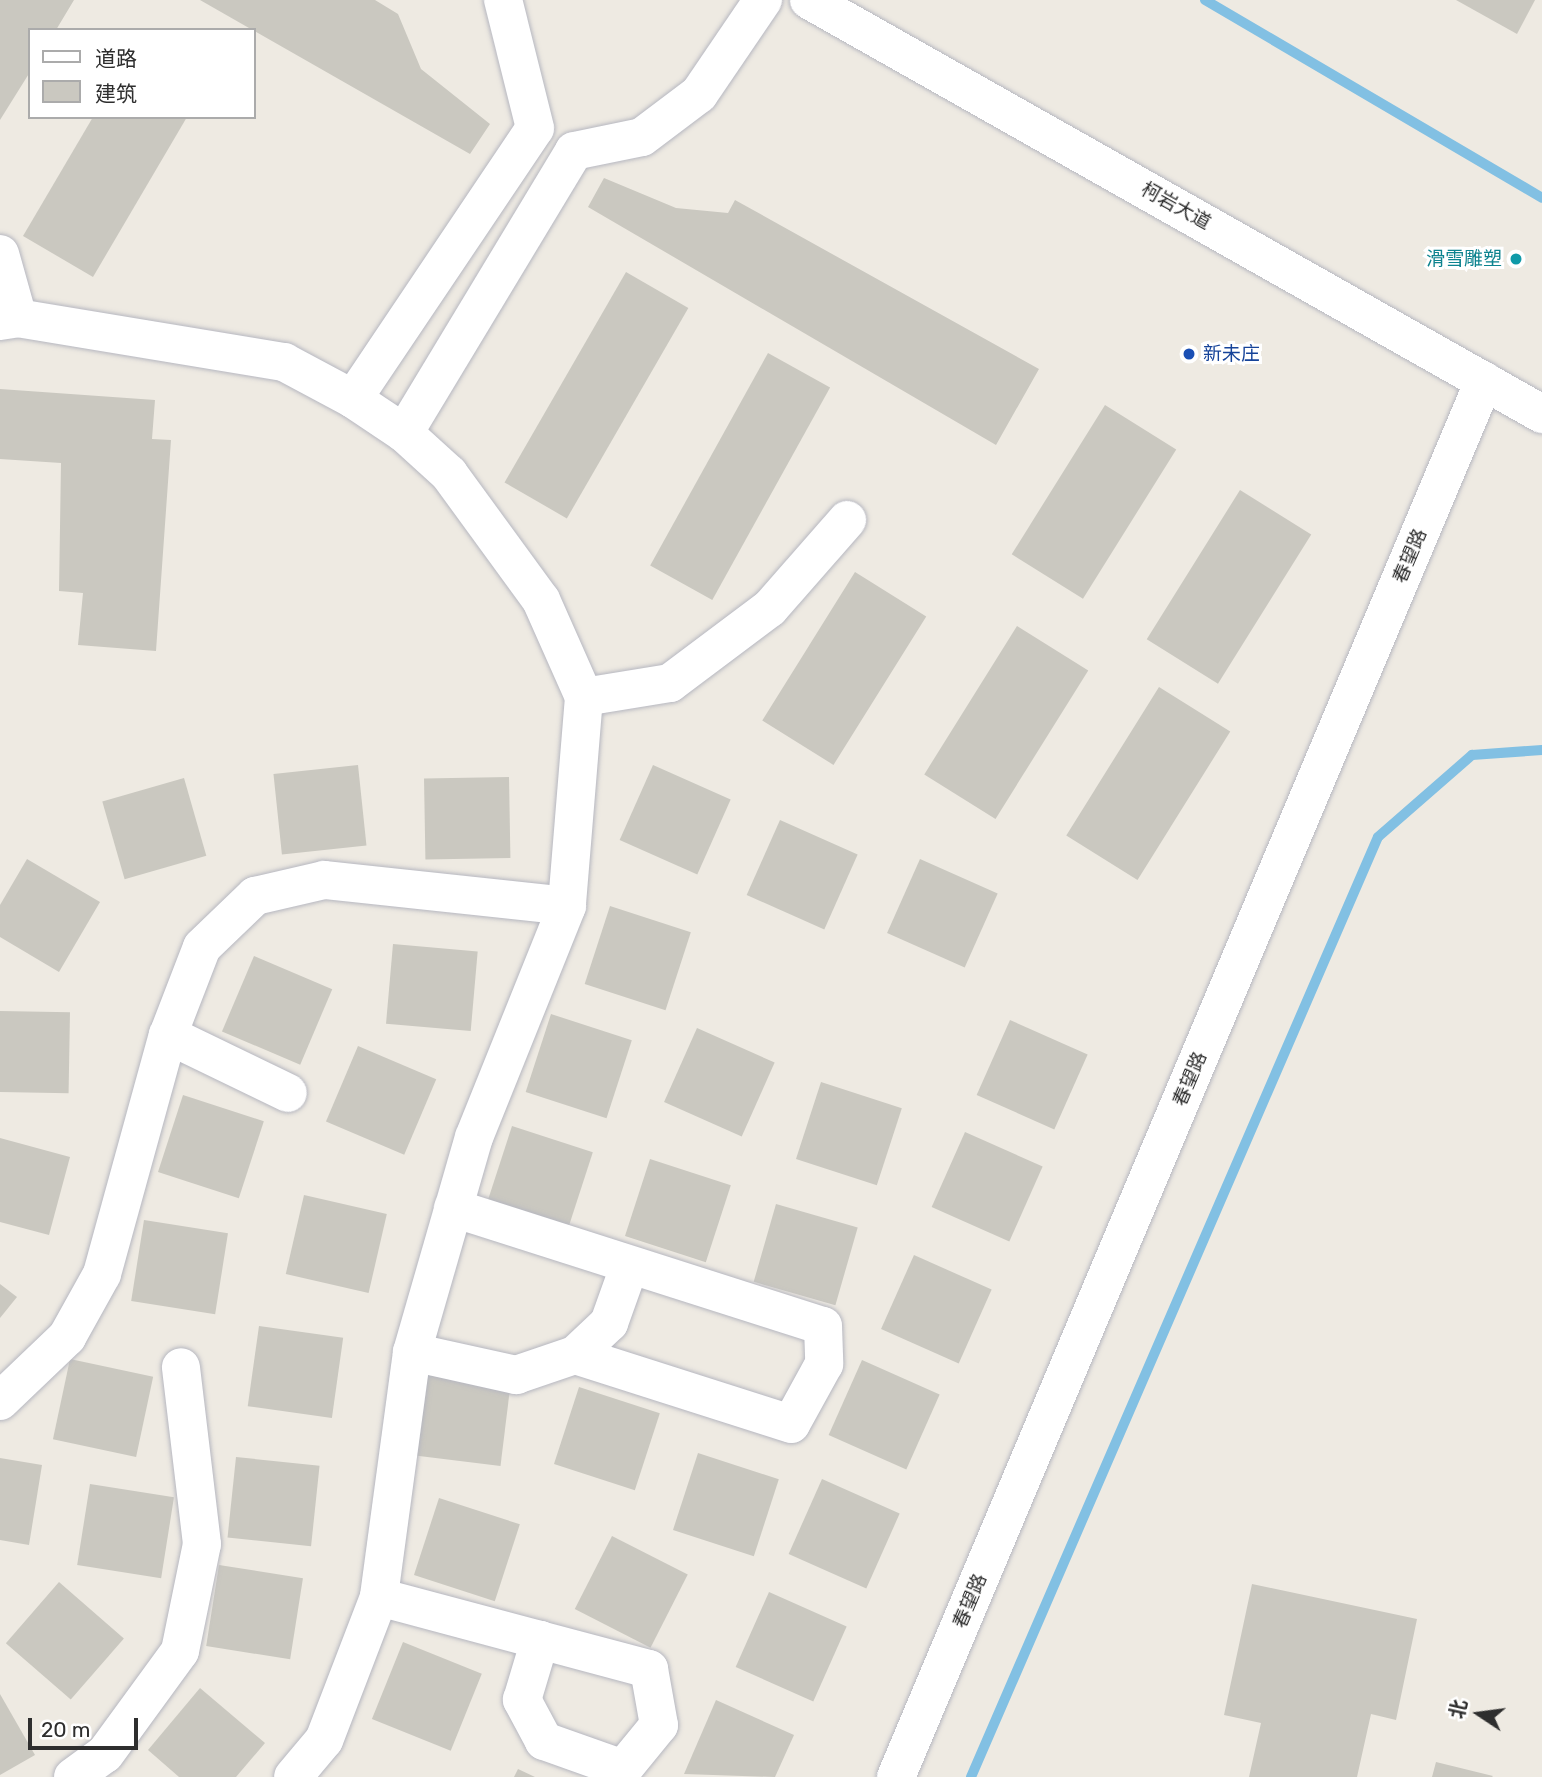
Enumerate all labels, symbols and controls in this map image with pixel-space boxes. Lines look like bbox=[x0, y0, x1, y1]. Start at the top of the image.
legend bbox=[28, 28, 256, 119]
text: 道路 bbox=[95, 46, 137, 71]
text: 建筑 bbox=[95, 81, 137, 106]
street label: 柯岩大道 bbox=[1137, 178, 1215, 234]
place label: 滑雪雕塑 bbox=[1426, 248, 1502, 270]
marker: 滑雪雕塑 bbox=[1508, 251, 1524, 267]
place label: 新未庄 bbox=[1203, 343, 1260, 365]
marker: 新未庄 bbox=[1181, 346, 1197, 362]
street label: 春望路 bbox=[1388, 525, 1432, 587]
street label: 春望路 bbox=[1168, 1048, 1212, 1110]
street label: 春望路 bbox=[948, 1570, 992, 1632]
north arrow bbox=[1444, 1679, 1514, 1749]
text: 北 bbox=[1445, 1697, 1471, 1721]
scale bar bbox=[32, 1704, 142, 1748]
text: 20 m bbox=[41, 1717, 90, 1742]

